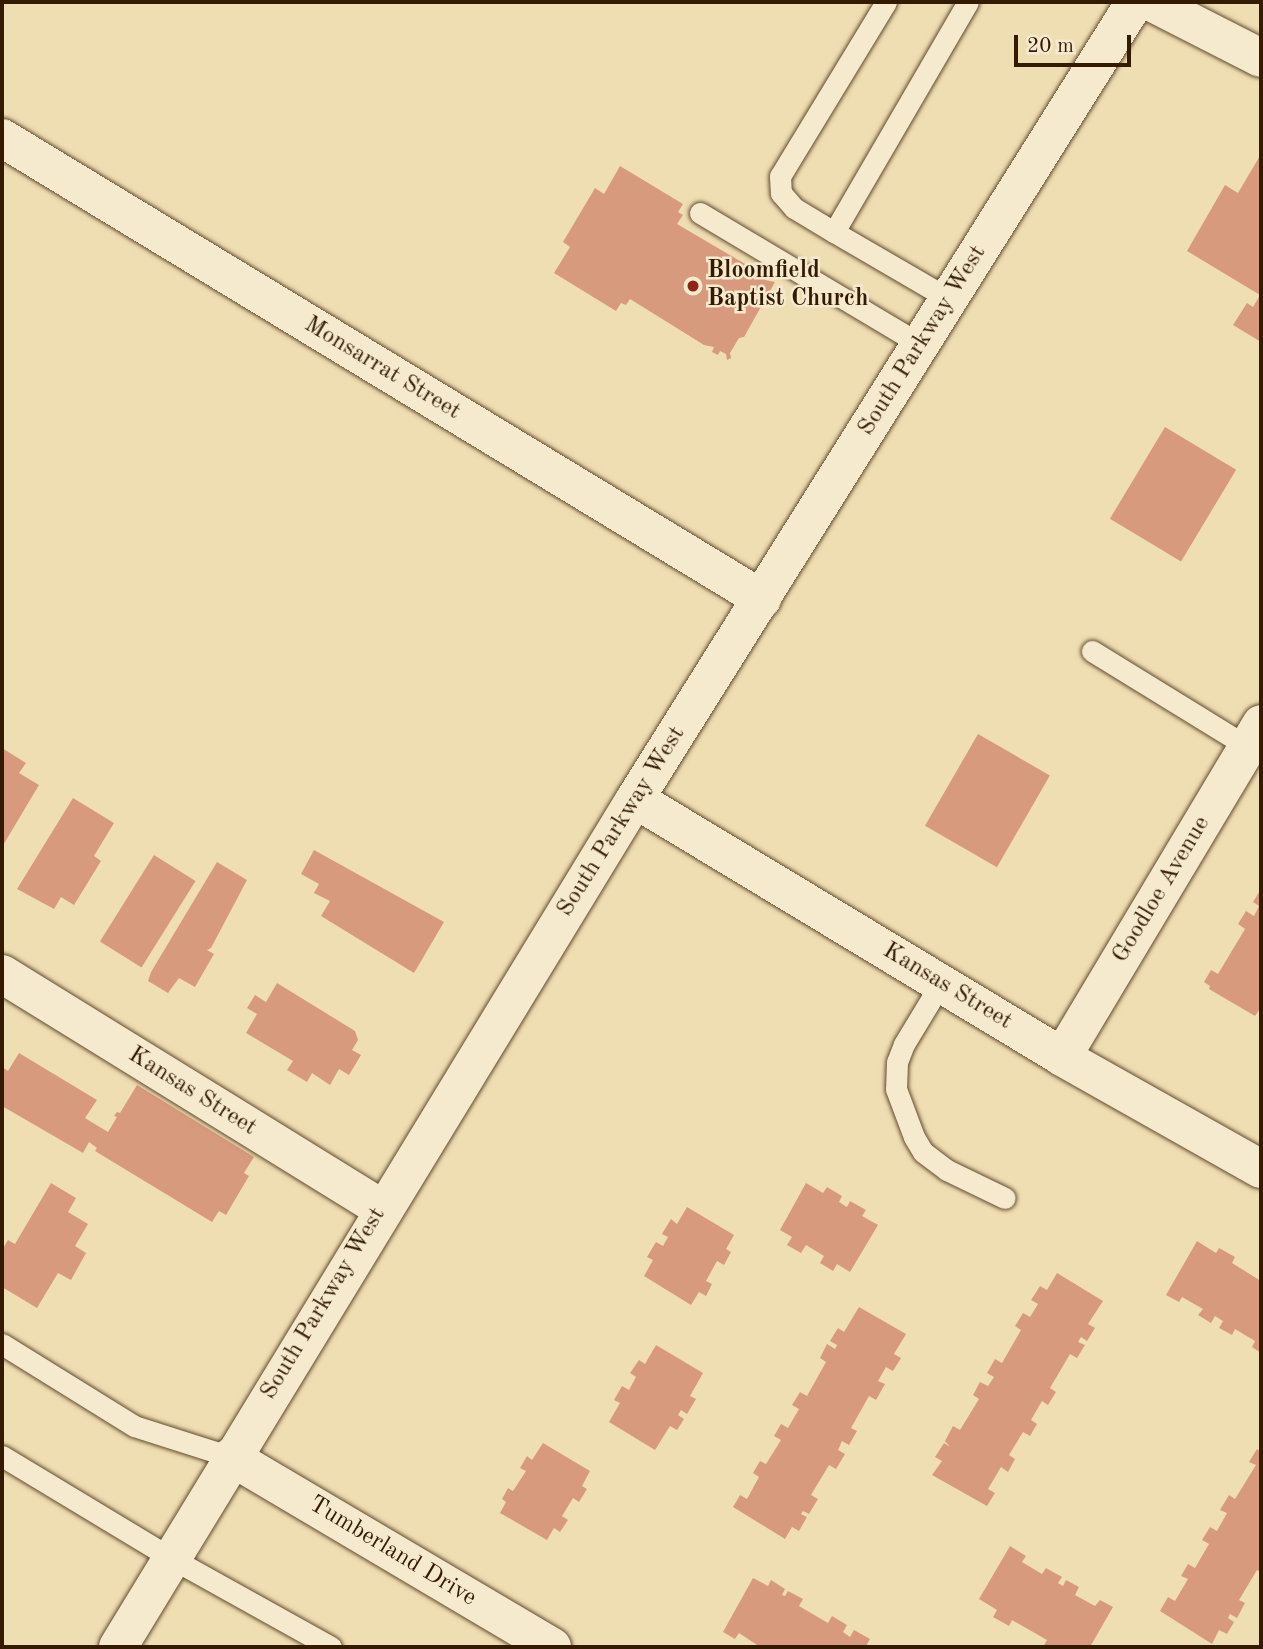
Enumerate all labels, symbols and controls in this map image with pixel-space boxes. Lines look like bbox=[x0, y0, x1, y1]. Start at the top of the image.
scale bar bbox=[1018, 21, 1135, 65]
text: 20 m bbox=[1027, 36, 1074, 57]
street label: South Parkway West bbox=[853, 240, 993, 442]
place label: Bloomfield Baptist Church bbox=[707, 258, 868, 314]
marker: Bloomfield Baptist Church bbox=[685, 278, 701, 294]
street label: Monsarrat Street bbox=[299, 311, 465, 427]
street label: South Parkway West bbox=[552, 721, 692, 923]
street label: Goodloe Avenue bbox=[1107, 811, 1217, 969]
street label: Kansas Street bbox=[877, 937, 1017, 1037]
street label: Kansas Street bbox=[122, 1041, 262, 1143]
street label: South Parkway West bbox=[255, 1203, 393, 1405]
street label: Tumberland Drive bbox=[303, 1491, 481, 1613]

